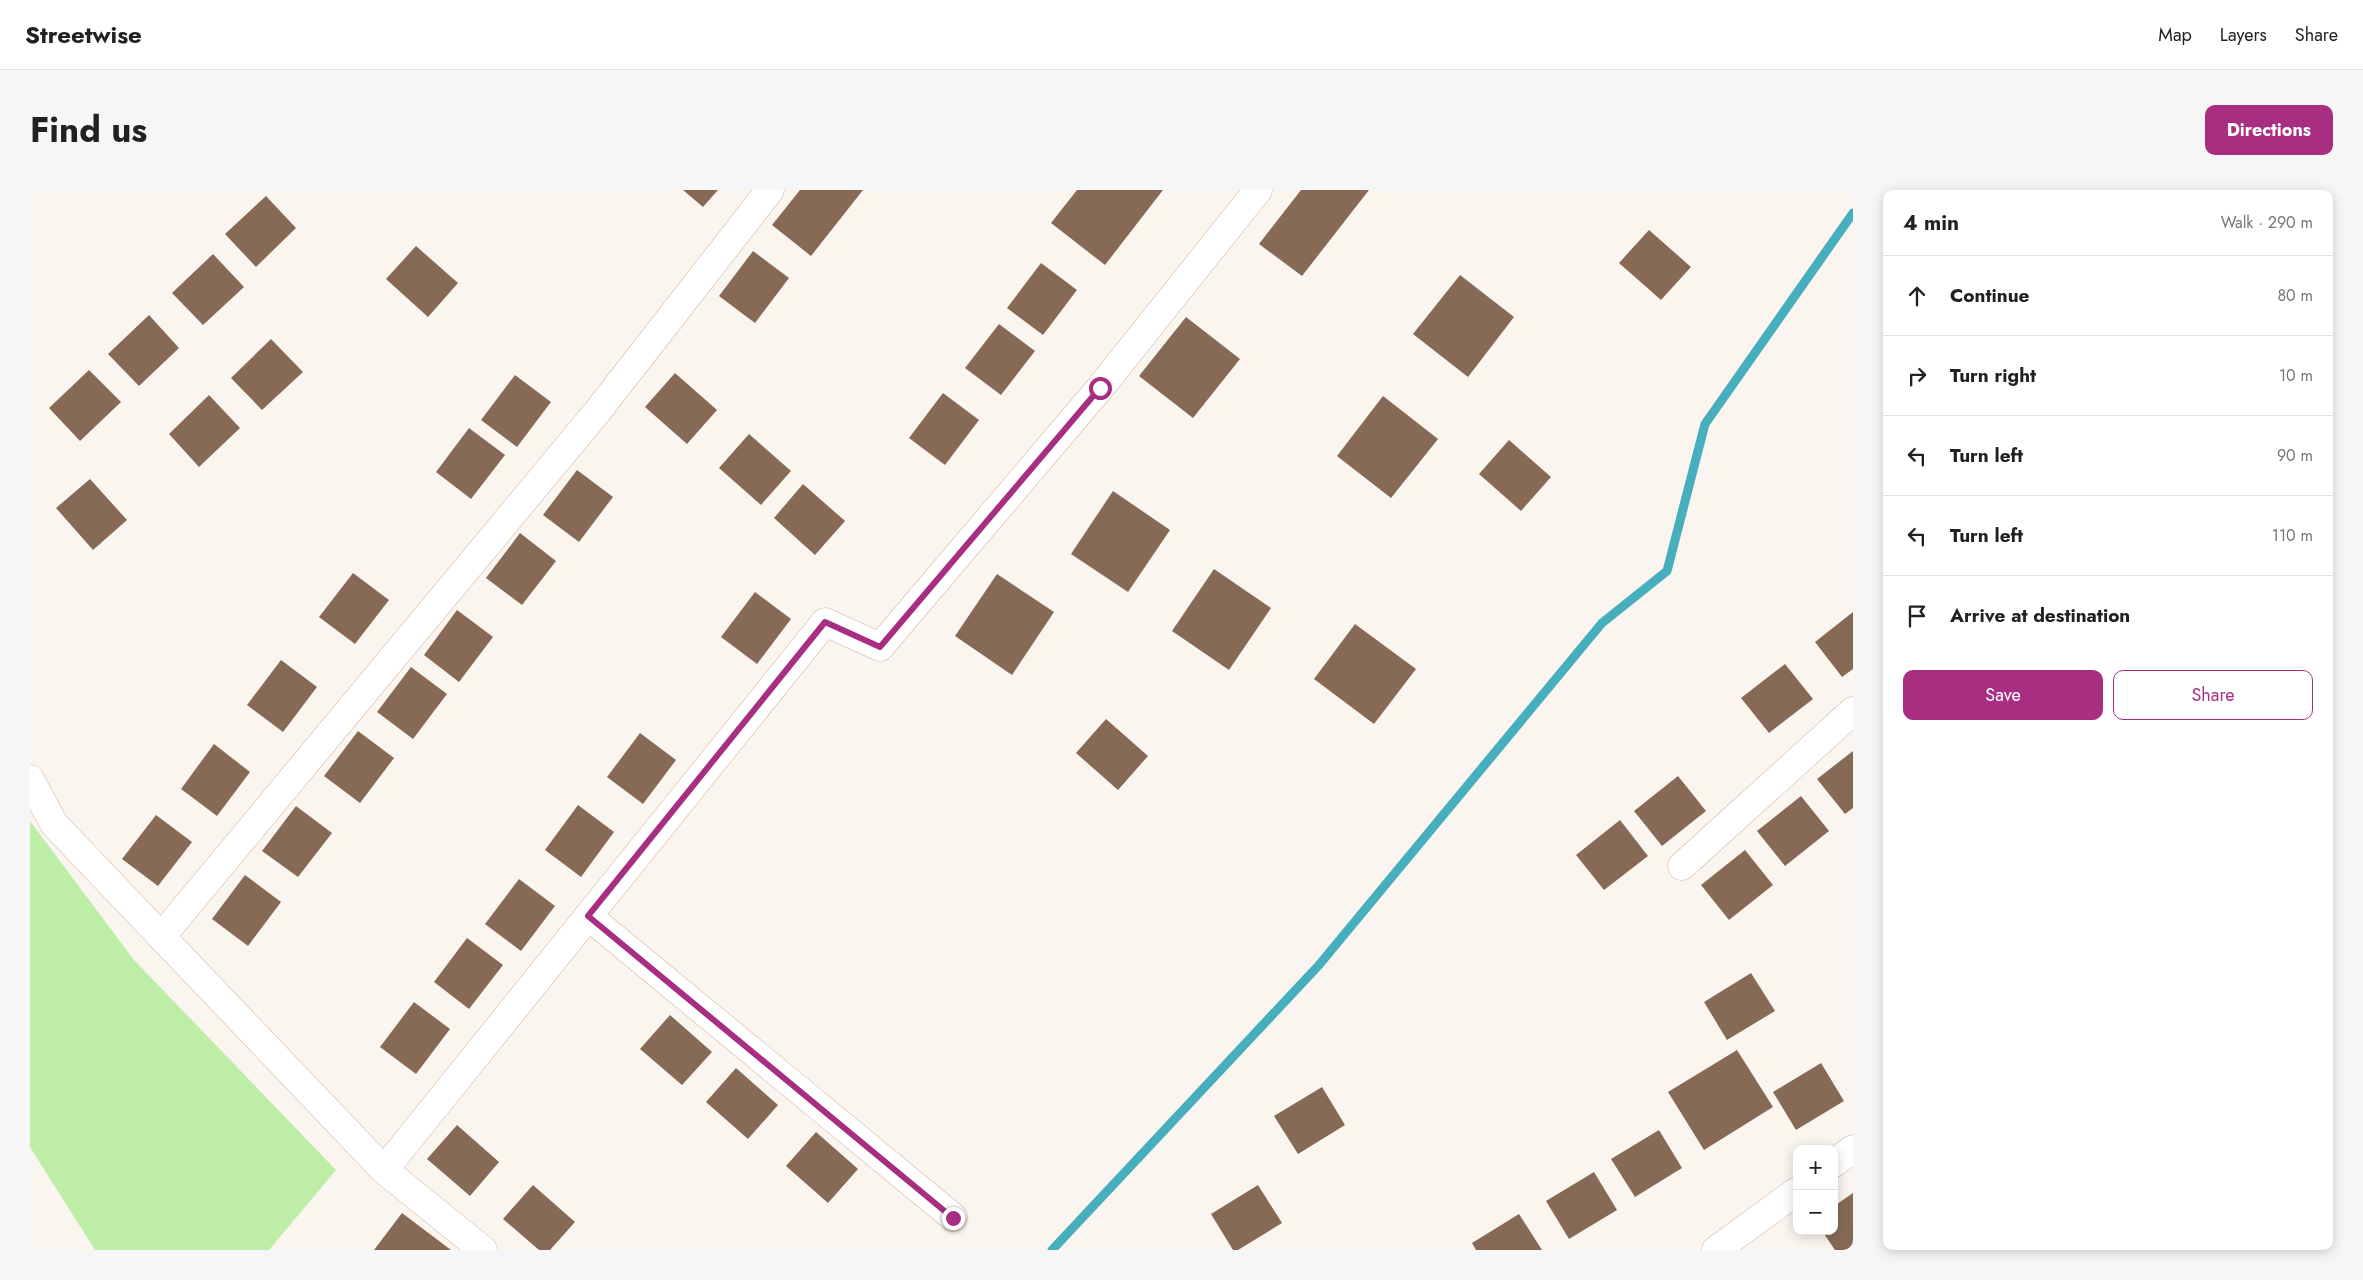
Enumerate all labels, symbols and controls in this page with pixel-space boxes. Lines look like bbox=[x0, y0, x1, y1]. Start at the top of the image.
text: Streetwise bbox=[25, 17, 142, 52]
text: Map bbox=[2158, 22, 2192, 48]
text: Layers bbox=[2220, 22, 2267, 48]
text: Share bbox=[2295, 22, 2338, 48]
text: Find us bbox=[30, 105, 147, 155]
button: Directions bbox=[2205, 105, 2333, 155]
text: 4 min bbox=[1903, 208, 1959, 238]
text: Walk · 290 m bbox=[2221, 211, 2313, 234]
icon: ahead bbox=[1903, 282, 1931, 310]
text: Continue bbox=[1950, 282, 2029, 309]
text: 80 m bbox=[2277, 284, 2313, 307]
icon: right bbox=[1903, 362, 1931, 390]
text: Turn right bbox=[1950, 362, 2036, 389]
text: 10 m bbox=[2279, 364, 2313, 387]
route start bbox=[1089, 377, 1112, 400]
icon: left bbox=[1903, 442, 1931, 470]
text: Turn left bbox=[1950, 442, 2023, 469]
text: 90 m bbox=[2277, 444, 2313, 467]
icon: left bbox=[1903, 522, 1931, 550]
text: Turn left bbox=[1950, 522, 2023, 549]
text: 110 m bbox=[2272, 524, 2313, 547]
icon: arrive bbox=[1903, 602, 1931, 630]
text: Arrive at destination bbox=[1950, 602, 2130, 629]
button: Save bbox=[1903, 670, 2103, 720]
button: Share bbox=[2113, 670, 2313, 720]
map controls bbox=[1793, 1145, 1838, 1235]
button: + bbox=[1793, 1145, 1838, 1190]
button: − bbox=[1793, 1190, 1838, 1235]
route end bbox=[942, 1207, 965, 1230]

